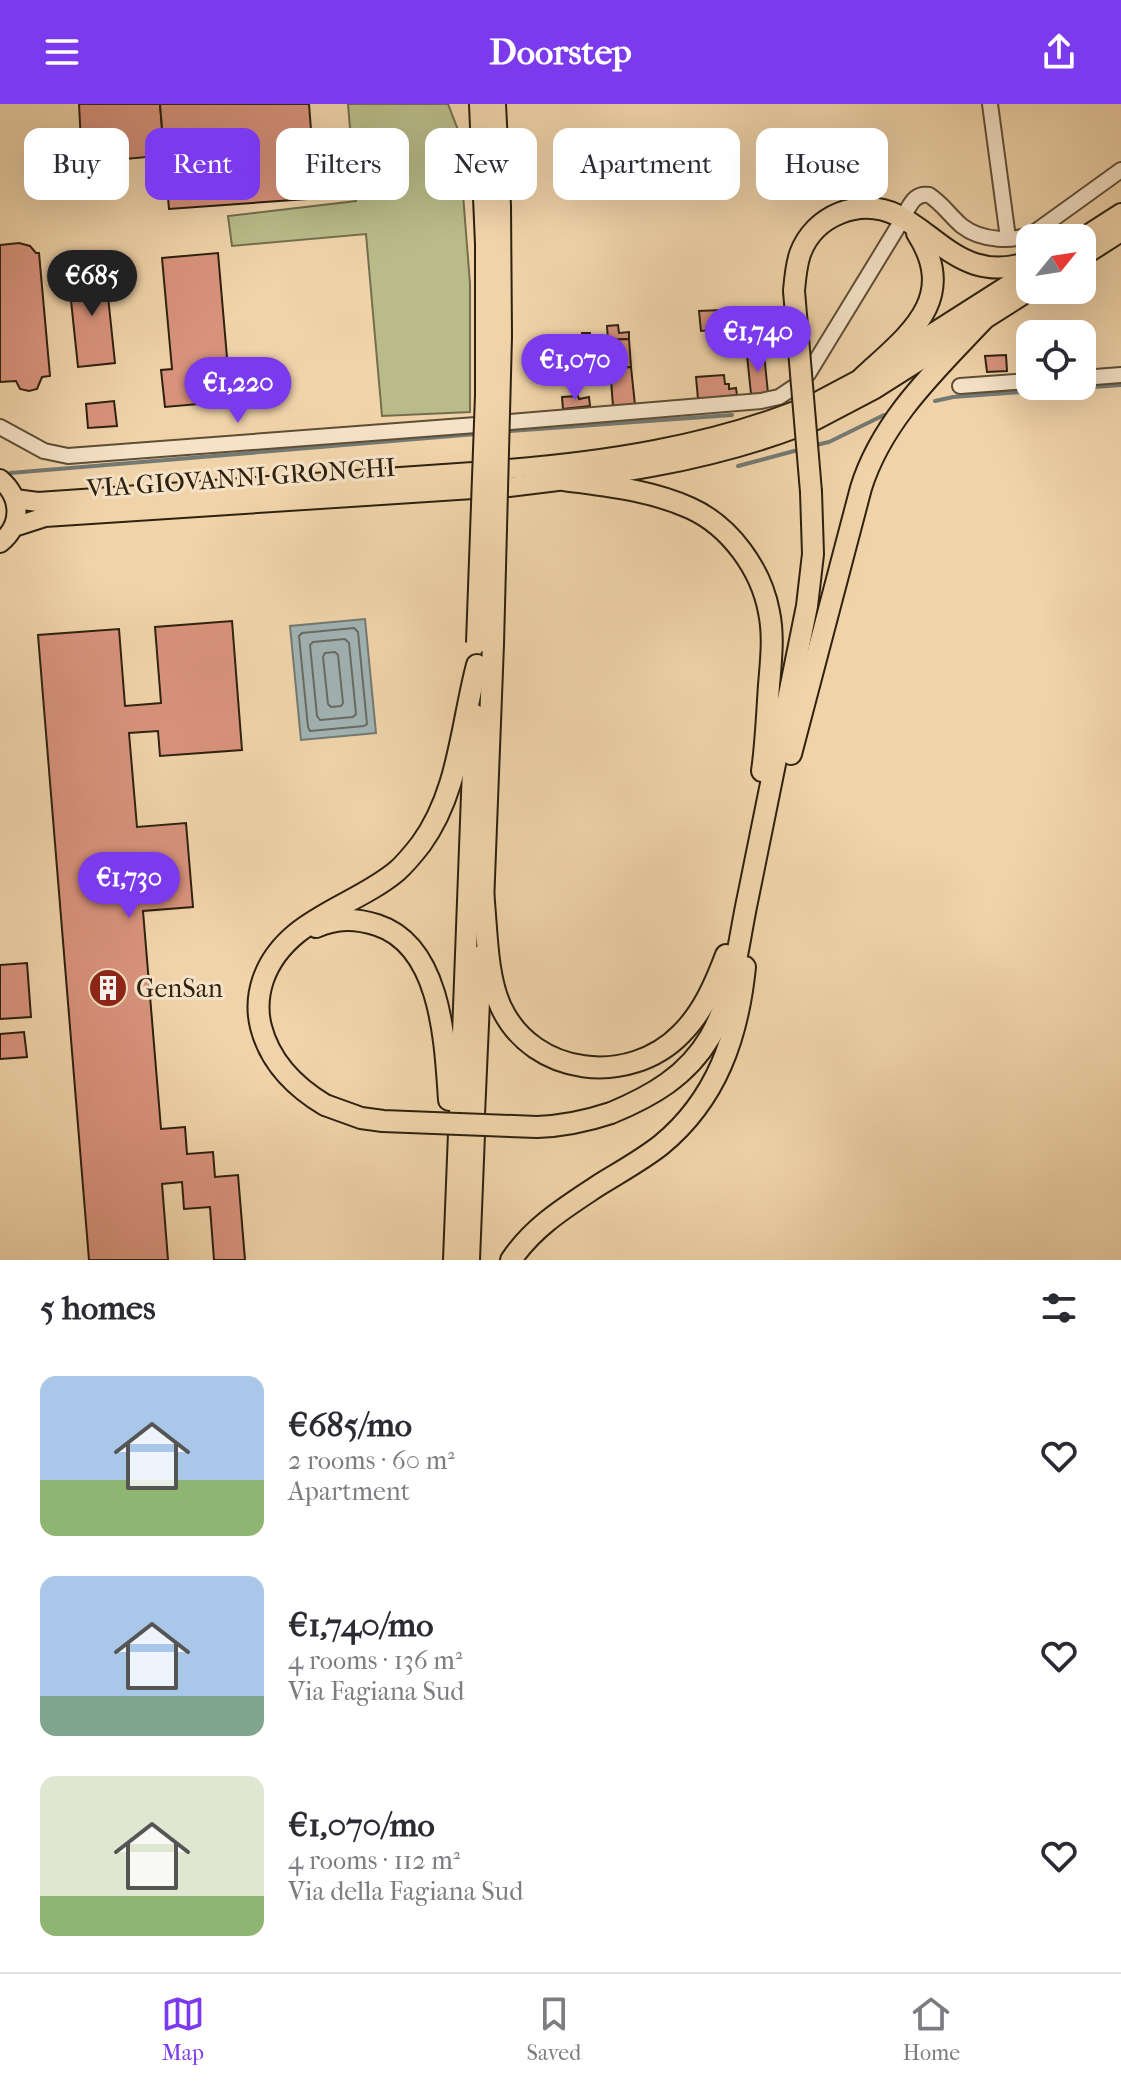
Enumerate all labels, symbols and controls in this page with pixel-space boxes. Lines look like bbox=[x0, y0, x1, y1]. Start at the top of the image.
icon: menu bbox=[40, 30, 84, 74]
icon: share bbox=[1037, 30, 1081, 74]
text: Doorstep bbox=[489, 31, 632, 73]
chip: Buy bbox=[24, 128, 129, 200]
chip: Rent bbox=[145, 128, 260, 200]
chip: Filters bbox=[276, 128, 409, 200]
chip: New bbox=[425, 128, 537, 200]
chip: Apartment bbox=[553, 128, 740, 200]
chip: House bbox=[756, 128, 888, 200]
north arrow bbox=[1016, 224, 1096, 304]
map controls bbox=[1016, 224, 1096, 400]
pin: €685 bbox=[45, 250, 139, 318]
text: €685 bbox=[65, 260, 119, 291]
pin: €1,740 bbox=[693, 306, 823, 374]
text: €1,740 bbox=[723, 316, 793, 347]
button: locate bbox=[1016, 320, 1096, 400]
pin: €1,070 bbox=[510, 334, 640, 402]
text: €1,070 bbox=[539, 344, 611, 375]
pin: €1,220 bbox=[173, 357, 303, 425]
text: €1,220 bbox=[202, 367, 274, 398]
street label: VIA GIOVANNI GRONCHI bbox=[84, 452, 397, 504]
pin: €1,730 bbox=[64, 852, 194, 920]
text: €1,730 bbox=[96, 862, 162, 893]
building icon: GenSan bbox=[87, 967, 129, 1009]
place label: GenSan bbox=[136, 973, 223, 1004]
icon: filters bbox=[1037, 1286, 1081, 1330]
text: 5 homes bbox=[40, 1288, 155, 1328]
text: €685/mo bbox=[288, 1405, 412, 1445]
icon: home bbox=[104, 1408, 200, 1504]
icon: heart bbox=[1037, 1434, 1081, 1478]
text: 2 rooms · 60 m² bbox=[288, 1445, 455, 1476]
text: Apartment bbox=[288, 1476, 410, 1507]
text: €1,740/mo bbox=[288, 1605, 434, 1645]
icon: home bbox=[104, 1608, 200, 1704]
icon: heart bbox=[1037, 1634, 1081, 1678]
text: 4 rooms · 136 m² bbox=[288, 1645, 462, 1676]
text: Via Fagiana Sud bbox=[288, 1676, 464, 1707]
text: €1,070/mo bbox=[288, 1805, 435, 1845]
icon: home bbox=[104, 1808, 200, 1904]
icon: heart bbox=[1037, 1834, 1081, 1878]
text: 4 rooms · 112 m² bbox=[288, 1845, 460, 1876]
text: Via della Fagiana Sud bbox=[288, 1876, 523, 1907]
tab: Map bbox=[161, 1992, 205, 2066]
tab: Saved bbox=[527, 1992, 581, 2066]
tab: Home bbox=[903, 1992, 960, 2066]

